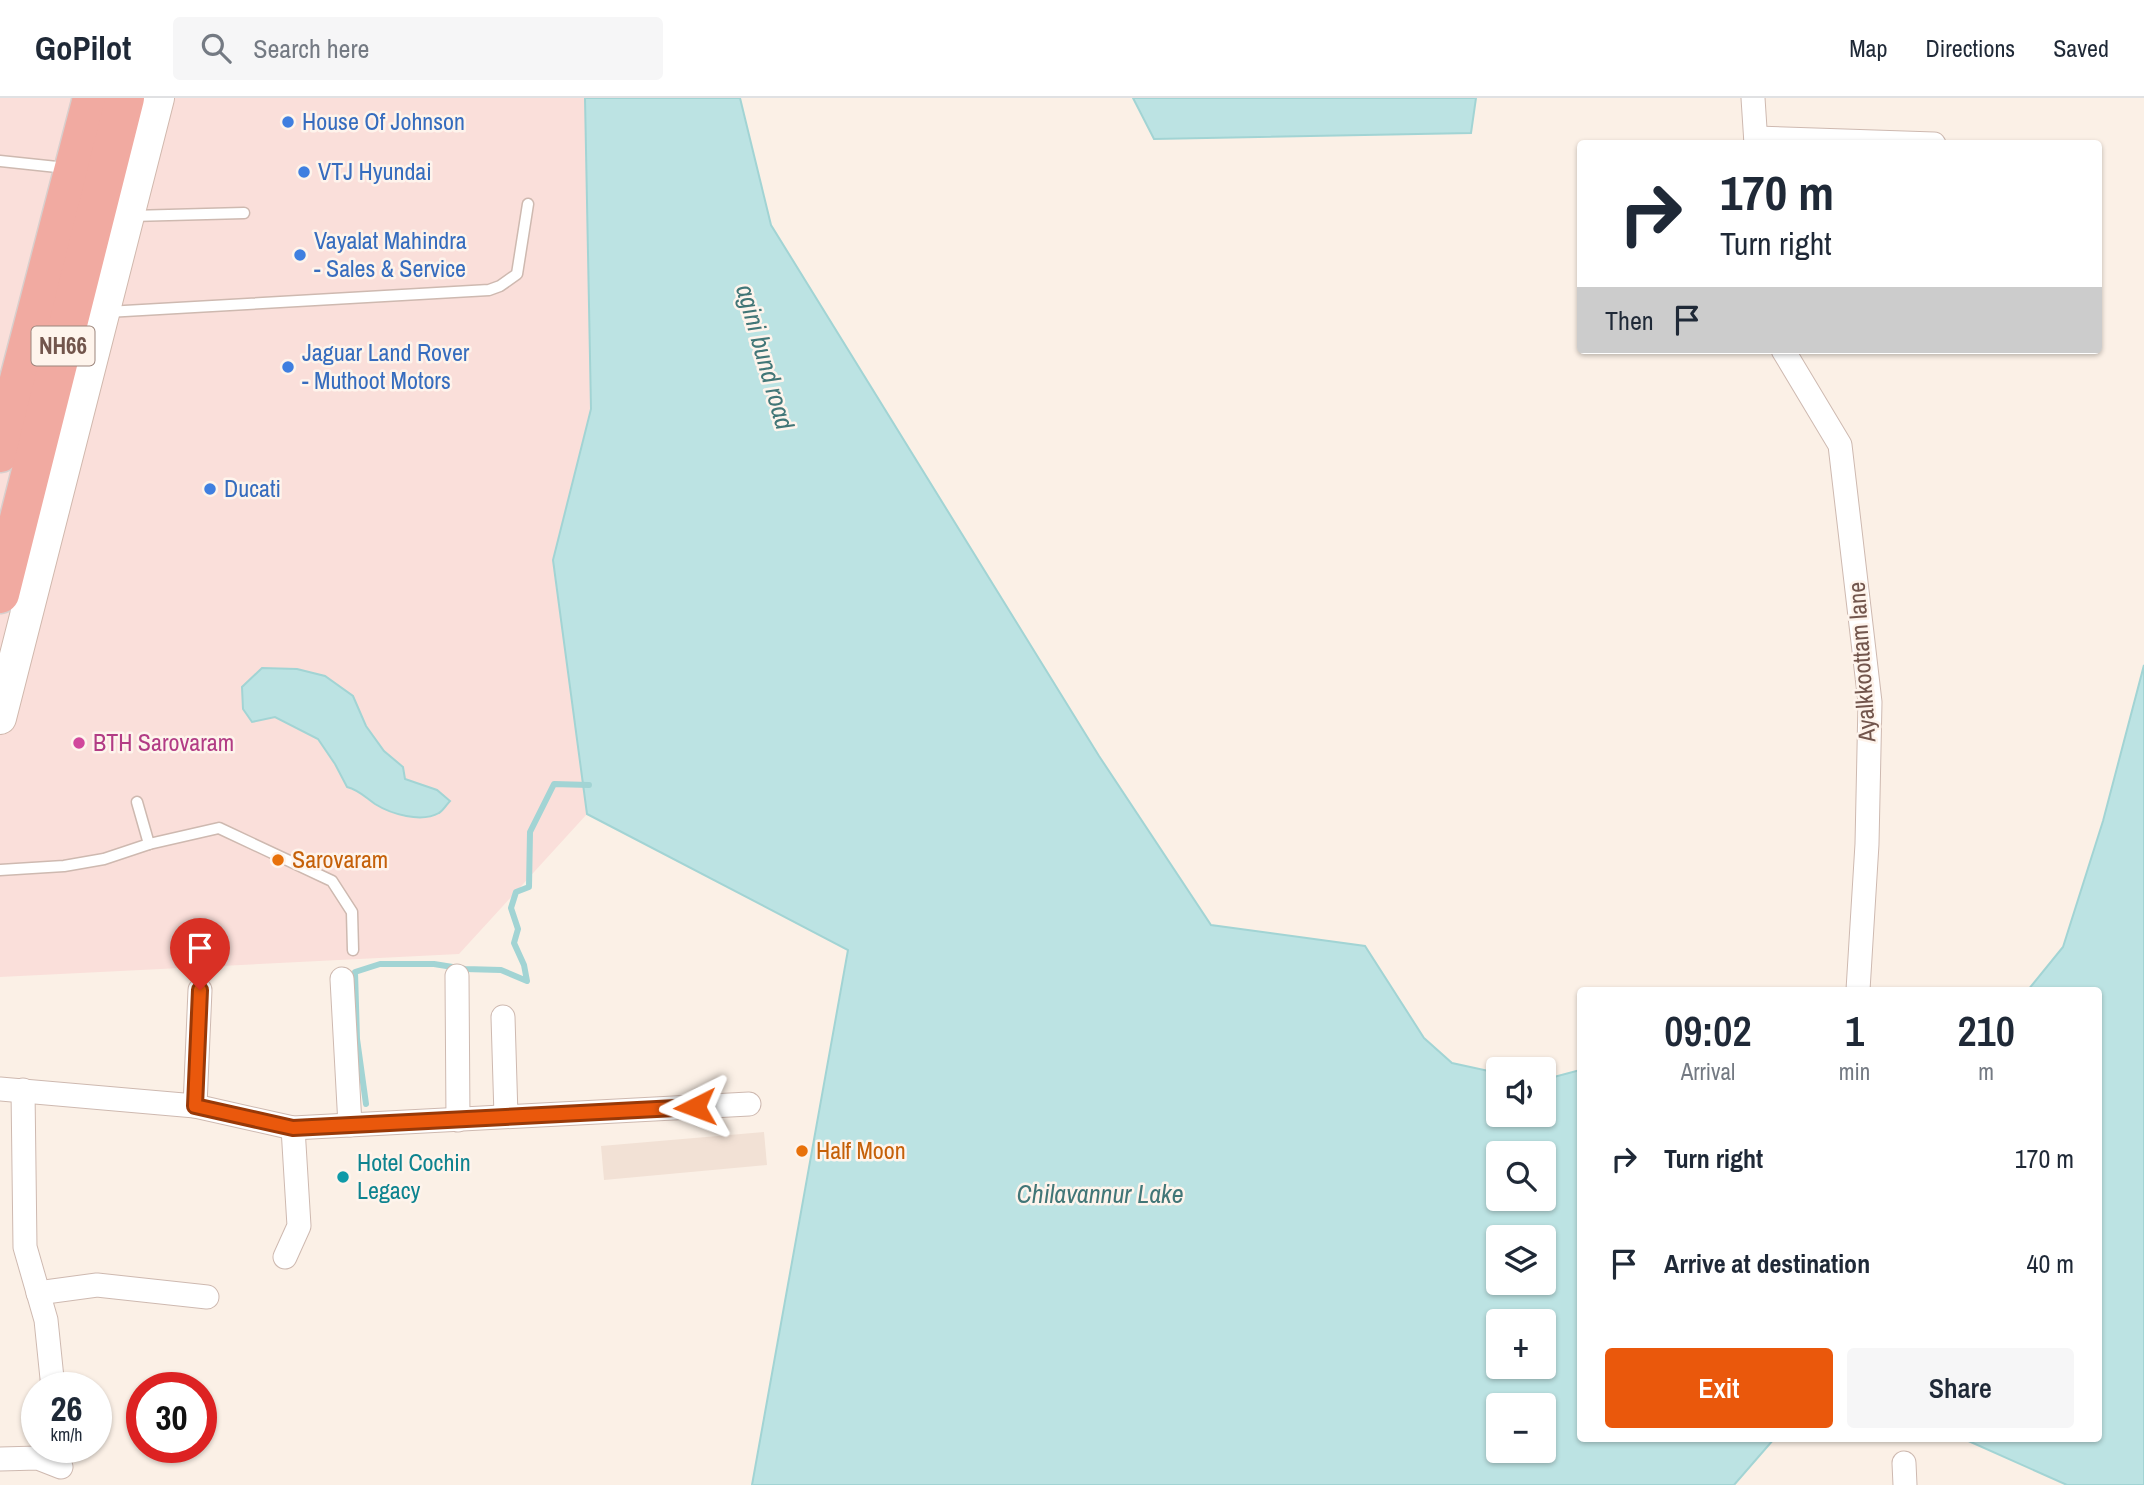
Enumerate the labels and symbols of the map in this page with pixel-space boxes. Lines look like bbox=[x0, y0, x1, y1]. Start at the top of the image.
place label: House Of Johnson bbox=[302, 105, 465, 137]
marker: House Of Johnson bbox=[280, 114, 296, 130]
place label: VTJ Hyundai bbox=[318, 155, 432, 187]
marker: VTJ Hyundai bbox=[296, 164, 312, 180]
place label: Vayalat Mahindra - Sales & Service bbox=[314, 224, 467, 284]
marker: Vayalat Mahindra - Sales & Service bbox=[292, 247, 308, 263]
water label: agini bund road bbox=[728, 280, 803, 434]
road number: NH66 bbox=[32, 327, 94, 366]
place label: Jaguar Land Rover - Muthoot Motors bbox=[302, 336, 470, 396]
marker: Jaguar Land Rover - Muthoot Motors bbox=[280, 359, 296, 375]
place label: Ducati bbox=[224, 472, 281, 504]
marker: Ducati bbox=[202, 481, 218, 497]
street label: Ayalkkoottam lane bbox=[1839, 581, 1883, 744]
place label: BTH Sarovaram bbox=[93, 726, 234, 758]
marker: BTH Sarovaram bbox=[71, 735, 87, 751]
place label: Sarovaram bbox=[292, 843, 388, 875]
marker: Sarovaram bbox=[270, 852, 286, 868]
pin bbox=[170, 918, 230, 990]
position arrow bbox=[658, 1070, 732, 1144]
place label: Half Moon bbox=[816, 1134, 906, 1166]
marker: Half Moon bbox=[794, 1143, 810, 1159]
place label: Hotel Cochin Legacy bbox=[357, 1146, 471, 1206]
marker: Hotel Cochin Legacy bbox=[335, 1169, 351, 1185]
water label: Chilavannur Lake bbox=[1016, 1176, 1184, 1211]
speed limit sign: 30 bbox=[126, 1372, 217, 1463]

